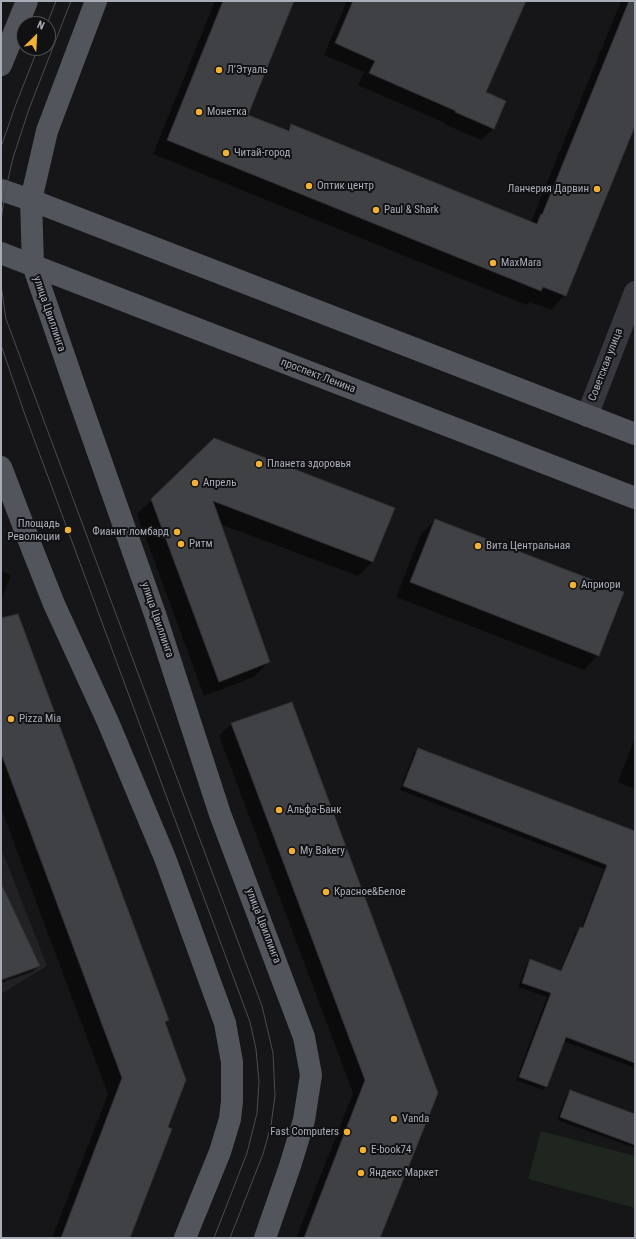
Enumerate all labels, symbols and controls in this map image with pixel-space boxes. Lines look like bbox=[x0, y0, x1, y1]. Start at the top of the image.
north arrow bbox=[16, 16, 56, 56]
text: N bbox=[35, 18, 46, 33]
place label: Л’Этуаль bbox=[227, 63, 268, 77]
marker: Л’Этуаль bbox=[214, 65, 224, 75]
place label: Монетка bbox=[207, 105, 247, 119]
marker: Монетка bbox=[194, 107, 204, 117]
place label: Читай-город bbox=[234, 146, 290, 160]
marker: Читай-город bbox=[221, 148, 231, 158]
place label: Оптик центр bbox=[317, 179, 374, 193]
marker: Оптик центр bbox=[304, 181, 314, 191]
place label: Ланчерия Дарвин bbox=[507, 182, 589, 196]
marker: Ланчерия Дарвин bbox=[592, 184, 602, 194]
place label: Paul & Shark bbox=[384, 203, 439, 217]
marker: Paul & Shark bbox=[371, 205, 381, 215]
place label: MaxMara bbox=[501, 256, 541, 270]
marker: MaxMara bbox=[488, 258, 498, 268]
street label: улица Цвиллинга bbox=[30, 274, 68, 354]
street label: Советская улица bbox=[586, 327, 626, 403]
street label: проспект Ленина bbox=[279, 356, 357, 396]
place label: Планета здоровья bbox=[267, 457, 351, 471]
marker: Планета здоровья bbox=[254, 459, 264, 469]
place label: Апрель bbox=[203, 476, 236, 490]
marker: Апрель bbox=[190, 478, 200, 488]
place label: Площадь Революции bbox=[7, 517, 60, 543]
marker: Площадь Революции bbox=[63, 525, 73, 535]
place label: Фианит ломбард bbox=[92, 525, 169, 539]
marker: Фианит ломбард bbox=[172, 527, 182, 537]
place label: Ритм bbox=[189, 537, 212, 551]
marker: Ритм bbox=[176, 539, 186, 549]
place label: Вита Центральная bbox=[486, 539, 570, 553]
marker: Вита Центральная bbox=[473, 541, 483, 551]
place label: Априори bbox=[581, 578, 621, 592]
street label: улица Цвиллинга bbox=[138, 580, 176, 660]
marker: Априори bbox=[568, 580, 578, 590]
place label: Pizza Mia bbox=[19, 712, 61, 726]
marker: Pizza Mia bbox=[6, 714, 16, 724]
place label: Альфа-Банк bbox=[287, 803, 341, 817]
marker: Альфа-Банк bbox=[274, 805, 284, 815]
place label: My Bakery bbox=[300, 844, 345, 858]
marker: My Bakery bbox=[287, 846, 297, 856]
place label: Красное&Белое bbox=[334, 885, 406, 899]
street label: улица Цвиллинга bbox=[243, 887, 283, 965]
marker: Красное&Белое bbox=[321, 887, 331, 897]
place label: Vanda bbox=[402, 1112, 429, 1126]
marker: Vanda bbox=[389, 1114, 399, 1124]
place label: Fast Computers bbox=[270, 1125, 339, 1139]
marker: Fast Computers bbox=[342, 1127, 352, 1137]
place label: E-book74 bbox=[371, 1143, 411, 1157]
marker: E-book74 bbox=[358, 1145, 368, 1155]
place label: Яндекс Маркет bbox=[369, 1166, 439, 1180]
marker: Яндекс Маркет bbox=[356, 1168, 366, 1178]

